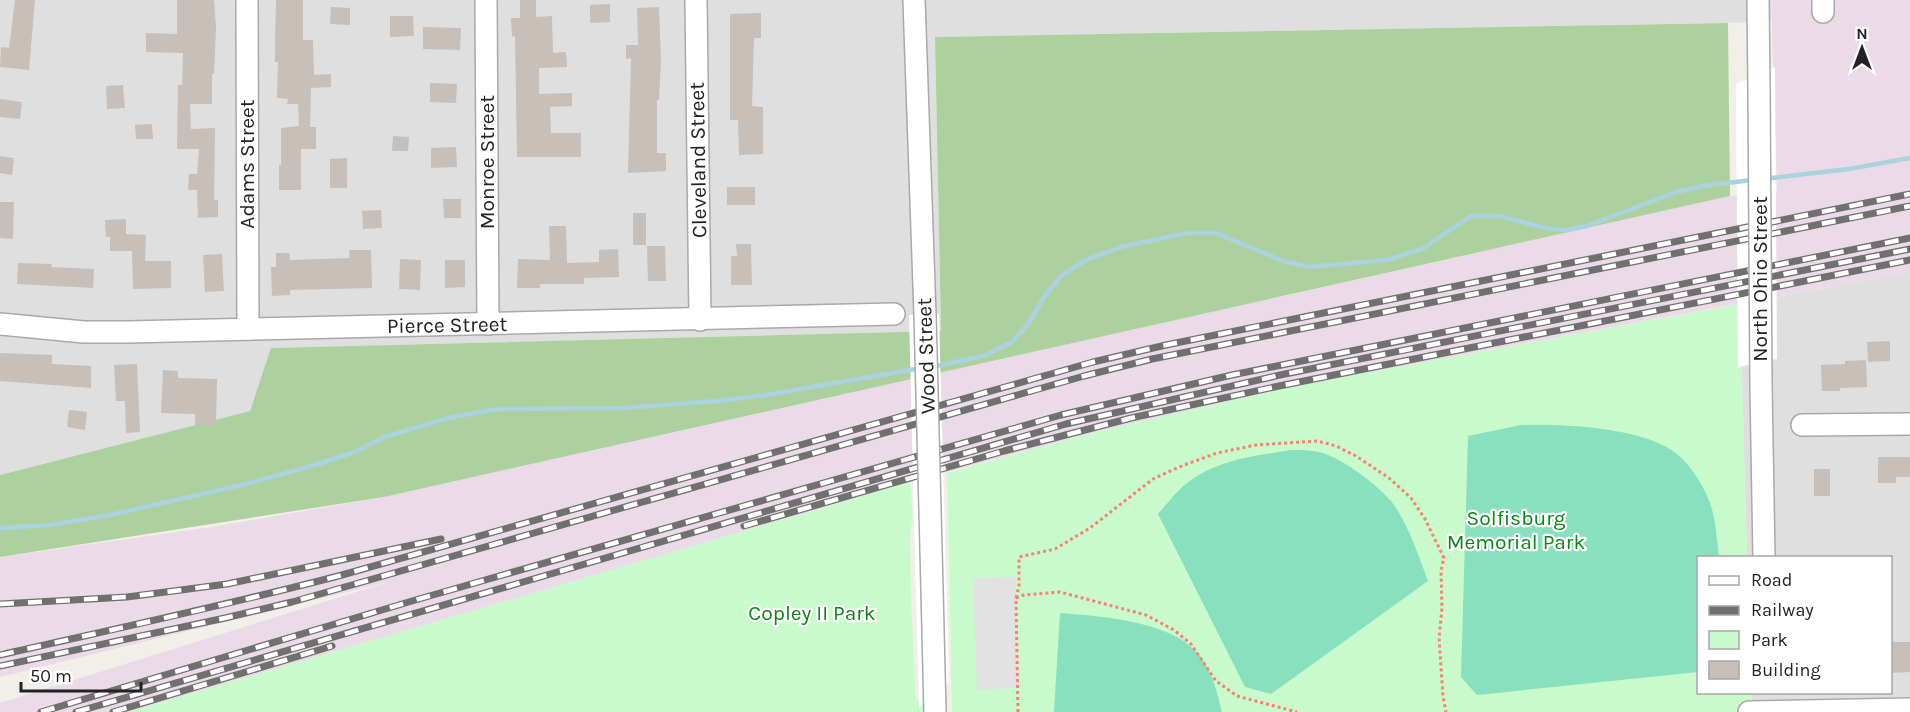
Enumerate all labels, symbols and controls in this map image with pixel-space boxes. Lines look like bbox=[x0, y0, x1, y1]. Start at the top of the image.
north arrow bbox=[1832, 18, 1892, 78]
text: N bbox=[1856, 24, 1868, 43]
street label: Cleveland Street bbox=[685, 82, 711, 238]
street label: Monroe Street bbox=[475, 95, 499, 229]
street label: Adams Street bbox=[235, 99, 259, 229]
street label: North Ohio Street bbox=[1748, 196, 1772, 362]
street label: Wood Street bbox=[912, 297, 940, 414]
street label: Pierce Street bbox=[387, 312, 508, 338]
park label: Solfisburg Memorial Park bbox=[1447, 506, 1585, 554]
legend bbox=[1697, 556, 1892, 694]
text: Road bbox=[1751, 569, 1792, 591]
text: Railway bbox=[1751, 599, 1814, 621]
park label: Copley II Park bbox=[748, 601, 876, 625]
text: Park bbox=[1751, 629, 1788, 651]
scale bar bbox=[21, 655, 141, 693]
text: Building bbox=[1751, 659, 1821, 681]
text: 50 m bbox=[30, 665, 72, 687]

